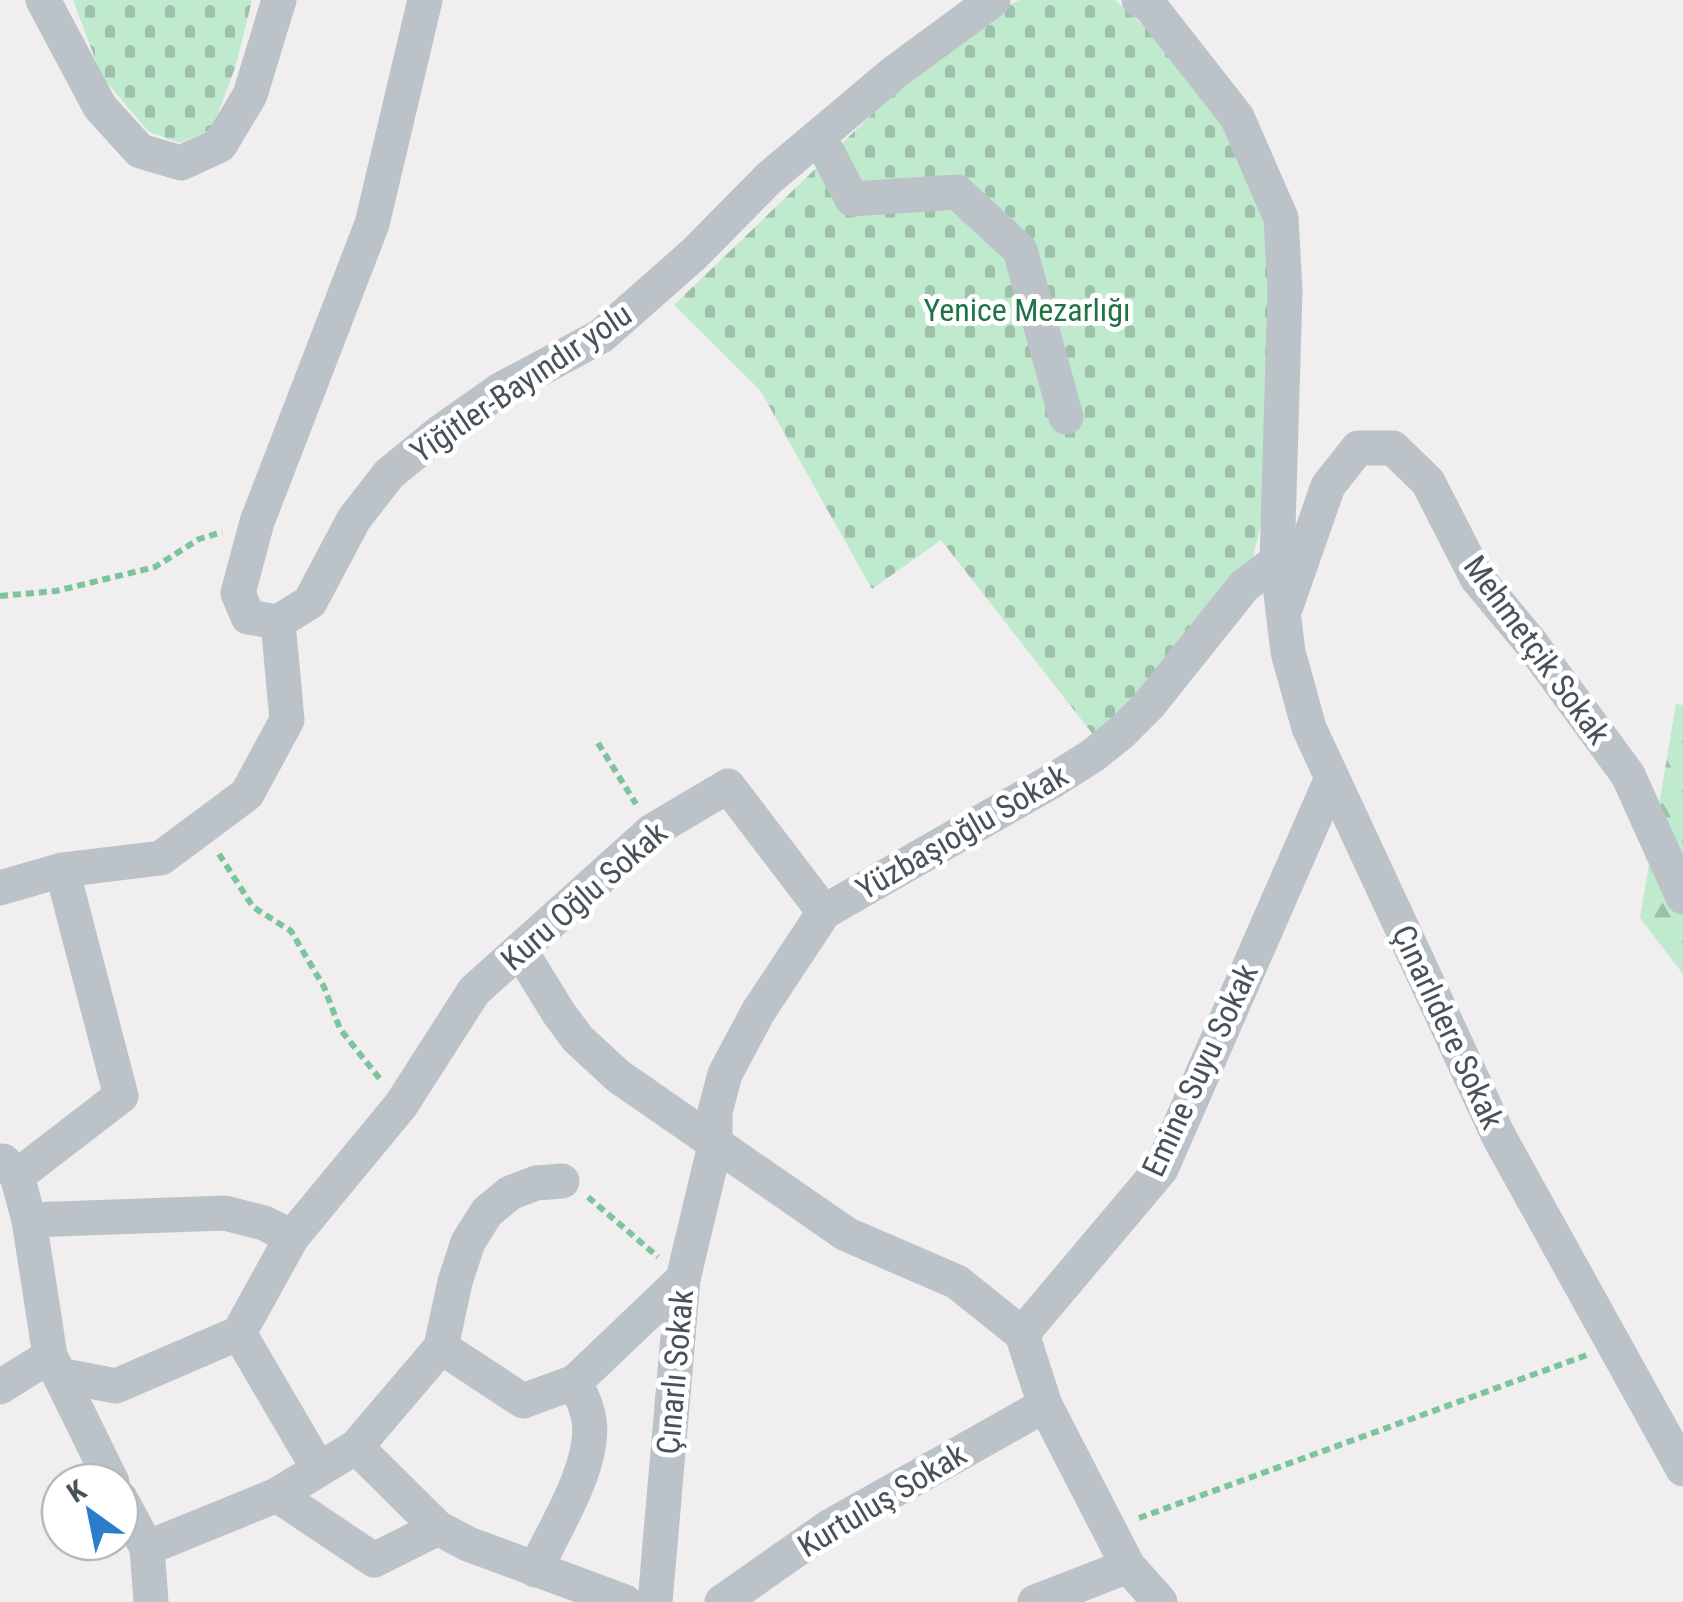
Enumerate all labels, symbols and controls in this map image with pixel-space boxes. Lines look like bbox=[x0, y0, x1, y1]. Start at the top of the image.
park label: Yenice Mezarlığı bbox=[923, 291, 1131, 329]
street label: Yiğitler-Bayındır yolu bbox=[403, 295, 639, 471]
street label: Mehmetçik Sokak bbox=[1456, 548, 1619, 752]
street label: Yüzbaşıoğlu Sokak bbox=[850, 756, 1075, 908]
street label: Kuru Oğlu Sokak bbox=[493, 813, 675, 978]
street label: Çınarlıdere Sokak bbox=[1384, 919, 1512, 1136]
street label: Emine Suyu Sokak bbox=[1134, 957, 1266, 1182]
street label: Çınarlı Sokak bbox=[649, 1287, 701, 1456]
street label: Kurtuluş Sokak bbox=[791, 1435, 974, 1565]
north arrow bbox=[40, 1462, 140, 1562]
text: K bbox=[61, 1473, 93, 1510]

